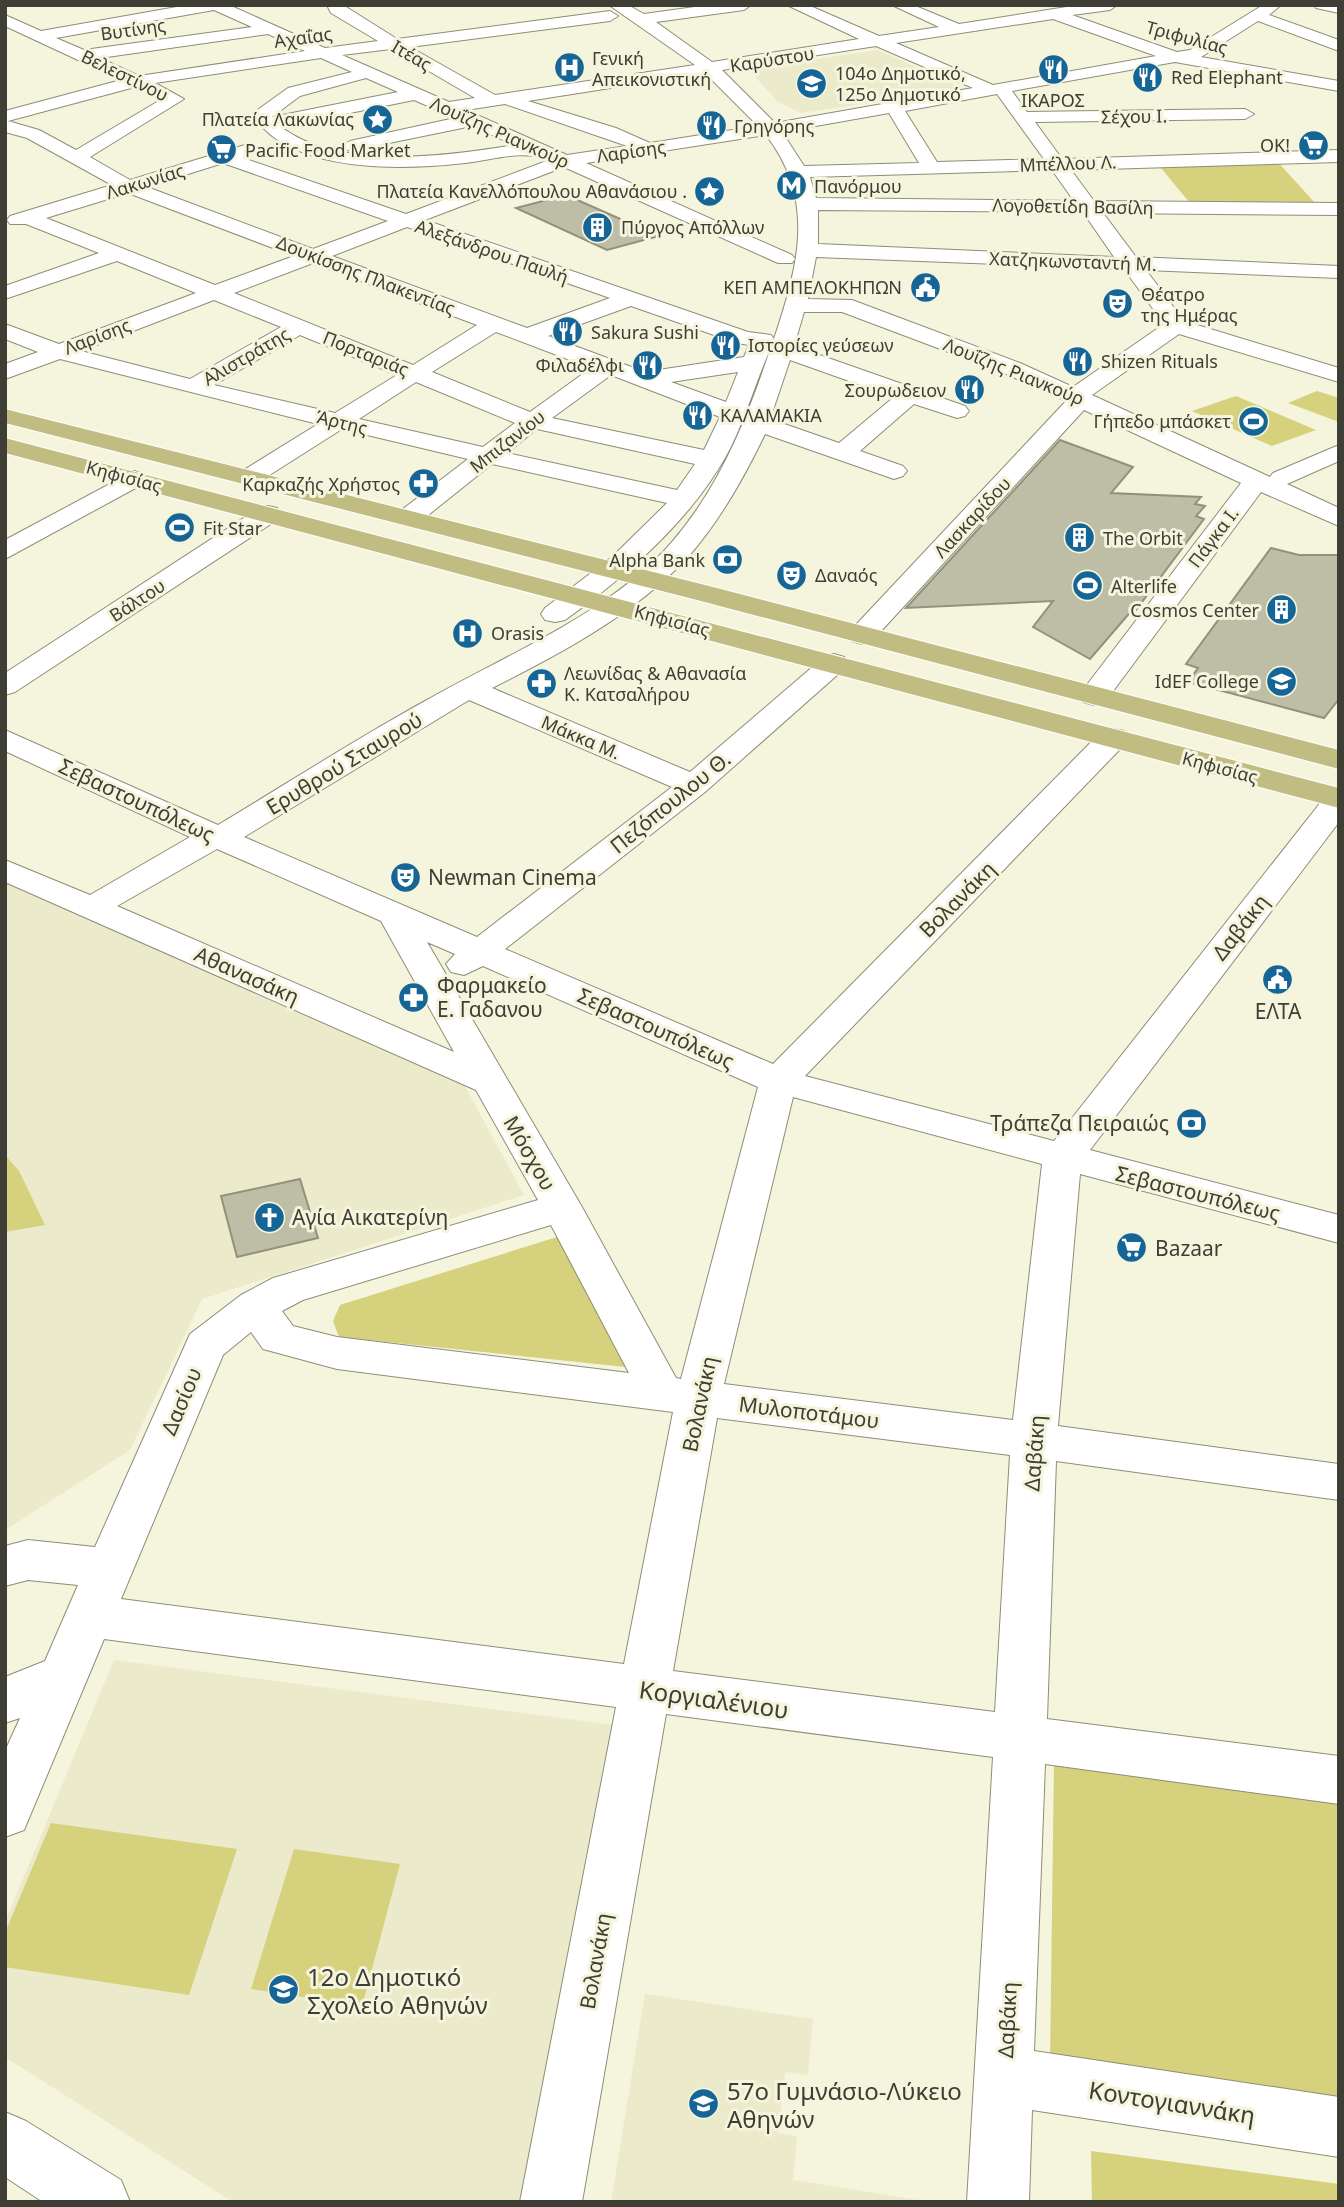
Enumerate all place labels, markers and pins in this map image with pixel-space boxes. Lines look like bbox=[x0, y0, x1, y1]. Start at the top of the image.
place label: Γενική Απεικονιστική bbox=[592, 46, 711, 91]
hospital icon: Γενική Απεικονιστική bbox=[552, 51, 586, 85]
restaurant icon: ΙΚΑΡΟΣ bbox=[1036, 52, 1070, 86]
restaurant icon: Red Elephant bbox=[1131, 60, 1165, 94]
place label: 104ο Δημοτικό, 125ο Δημοτικό bbox=[835, 61, 966, 106]
place label: Red Elephant bbox=[1171, 65, 1283, 89]
school or university icon: 104ο Δημοτικό, 125ο Δημοτικό bbox=[795, 66, 829, 100]
place label: ΙΚΑΡΟΣ bbox=[1021, 88, 1085, 112]
place icon: Πλατεία Λακωνίας bbox=[360, 102, 394, 136]
place label: Πλατεία Λακωνίας bbox=[202, 107, 354, 131]
restaurant icon: Γρηγόρης bbox=[694, 109, 728, 143]
place label: Γρηγόρης bbox=[734, 114, 814, 138]
supermarket icon: OK! bbox=[1296, 128, 1330, 162]
supermarket icon: Pacific Food Market bbox=[205, 133, 239, 167]
place label: OK! bbox=[1260, 133, 1290, 157]
place label: Pacific Food Market bbox=[245, 138, 411, 162]
metro station icon: Πανόρμου bbox=[774, 169, 808, 203]
place icon: Πλατεία Κανελλόπουλου Αθανάσιου . bbox=[693, 174, 727, 208]
place label: Πανόρμου bbox=[814, 174, 902, 198]
place label: Πλατεία Κανελλόπουλου Αθανάσιου . bbox=[377, 179, 687, 203]
building icon: Πύργος Απόλλων bbox=[581, 210, 615, 244]
place label: Πύργος Απόλλων bbox=[621, 215, 764, 239]
public building icon: ΚΕΠ ΑΜΠΕΛΟΚΗΠΩΝ bbox=[908, 270, 942, 304]
place label: ΚΕΠ ΑΜΠΕΛΟΚΗΠΩΝ bbox=[723, 275, 902, 299]
place label: Θέατρο της Ημέρας bbox=[1141, 282, 1238, 327]
theatre icon: Θέατρο της Ημέρας bbox=[1101, 287, 1135, 321]
restaurant icon: Sakura Sushi bbox=[551, 315, 585, 349]
place label: Sakura Sushi bbox=[591, 320, 699, 344]
restaurant icon: Ιστορίες γεύσεων bbox=[708, 328, 742, 362]
place label: Ιστορίες γεύσεων bbox=[748, 333, 893, 357]
restaurant icon: Shizen Rituals bbox=[1061, 344, 1095, 378]
restaurant icon: Φιλαδέλφι bbox=[630, 348, 664, 382]
place label: Shizen Rituals bbox=[1101, 349, 1218, 373]
place label: Φιλαδέλφι bbox=[535, 353, 624, 377]
restaurant icon: Σουρωδειον bbox=[952, 373, 986, 407]
place label: Σουρωδειον bbox=[844, 378, 946, 402]
restaurant icon: ΚΑΛΑΜΑΚΙΑ bbox=[680, 398, 714, 432]
place label: ΚΑΛΑΜΑΚΙΑ bbox=[720, 403, 822, 427]
sports icon: Γήπεδο μπάσκετ bbox=[1237, 404, 1271, 438]
place label: Γήπεδο μπάσκετ bbox=[1093, 409, 1231, 433]
pharmacy icon: Καρκαζής Χρήστος bbox=[406, 467, 440, 501]
place label: Καρκαζής Χρήστος bbox=[242, 472, 400, 496]
sports icon: Fit Star bbox=[163, 511, 197, 545]
place label: Fit Star bbox=[203, 516, 263, 540]
building icon: The Orbit bbox=[1063, 521, 1097, 555]
place label: The Orbit bbox=[1103, 526, 1183, 550]
bank icon: Alpha Bank bbox=[711, 543, 745, 577]
place label: Alpha Bank bbox=[609, 548, 705, 572]
theatre icon: Δαναός bbox=[775, 558, 809, 592]
place label: Δαναός bbox=[815, 563, 878, 587]
sports icon: Alterlife bbox=[1071, 569, 1105, 603]
place label: Alterlife bbox=[1111, 574, 1177, 598]
building icon: Cosmos Center bbox=[1265, 593, 1299, 627]
place label: Cosmos Center bbox=[1130, 598, 1260, 622]
hospital icon: Orasis bbox=[451, 616, 485, 650]
place label: Orasis bbox=[491, 621, 544, 645]
place label: Λεωνίδας & Αθανασία Κ. Κατσαλήρου bbox=[564, 661, 746, 706]
school or university icon: IdEF College bbox=[1265, 664, 1299, 698]
pharmacy icon: Λεωνίδας & Αθανασία Κ. Κατσαλήρου bbox=[524, 666, 558, 700]
place label: IdEF College bbox=[1155, 669, 1259, 693]
theatre icon: Newman Cinema bbox=[388, 860, 422, 894]
place label: Newman Cinema bbox=[428, 863, 597, 891]
public building icon: ΕΛΤΑ bbox=[1261, 962, 1295, 996]
place label: Φαρμακείο Ε. Γαδανου bbox=[437, 971, 547, 1023]
pharmacy icon: Φαρμακείο Ε. Γαδανου bbox=[397, 980, 431, 1014]
place label: ΕΛΤΑ bbox=[1255, 997, 1302, 1025]
bank icon: Τράπεζα Πειραιώς bbox=[1175, 1106, 1209, 1140]
place label: Τράπεζα Πειραιώς bbox=[990, 1109, 1169, 1137]
church icon: Αγία Αικατερίνη bbox=[252, 1200, 286, 1234]
place label: Αγία Αικατερίνη bbox=[292, 1203, 448, 1231]
supermarket icon: Bazaar bbox=[1115, 1231, 1149, 1265]
place label: Bazaar bbox=[1155, 1234, 1223, 1262]
place label: 12ο Δημοτικό Σχολείο Αθηνών bbox=[307, 1960, 488, 2021]
school or university icon: 12ο Δημοτικό Σχολείο Αθηνών bbox=[267, 1973, 301, 2007]
place label: 57ο Γυμνάσιο-Λύκειο Αθηνών bbox=[727, 2074, 962, 2135]
school or university icon: 57ο Γυμνάσιο-Λύκειο Αθηνών bbox=[687, 2087, 721, 2121]

